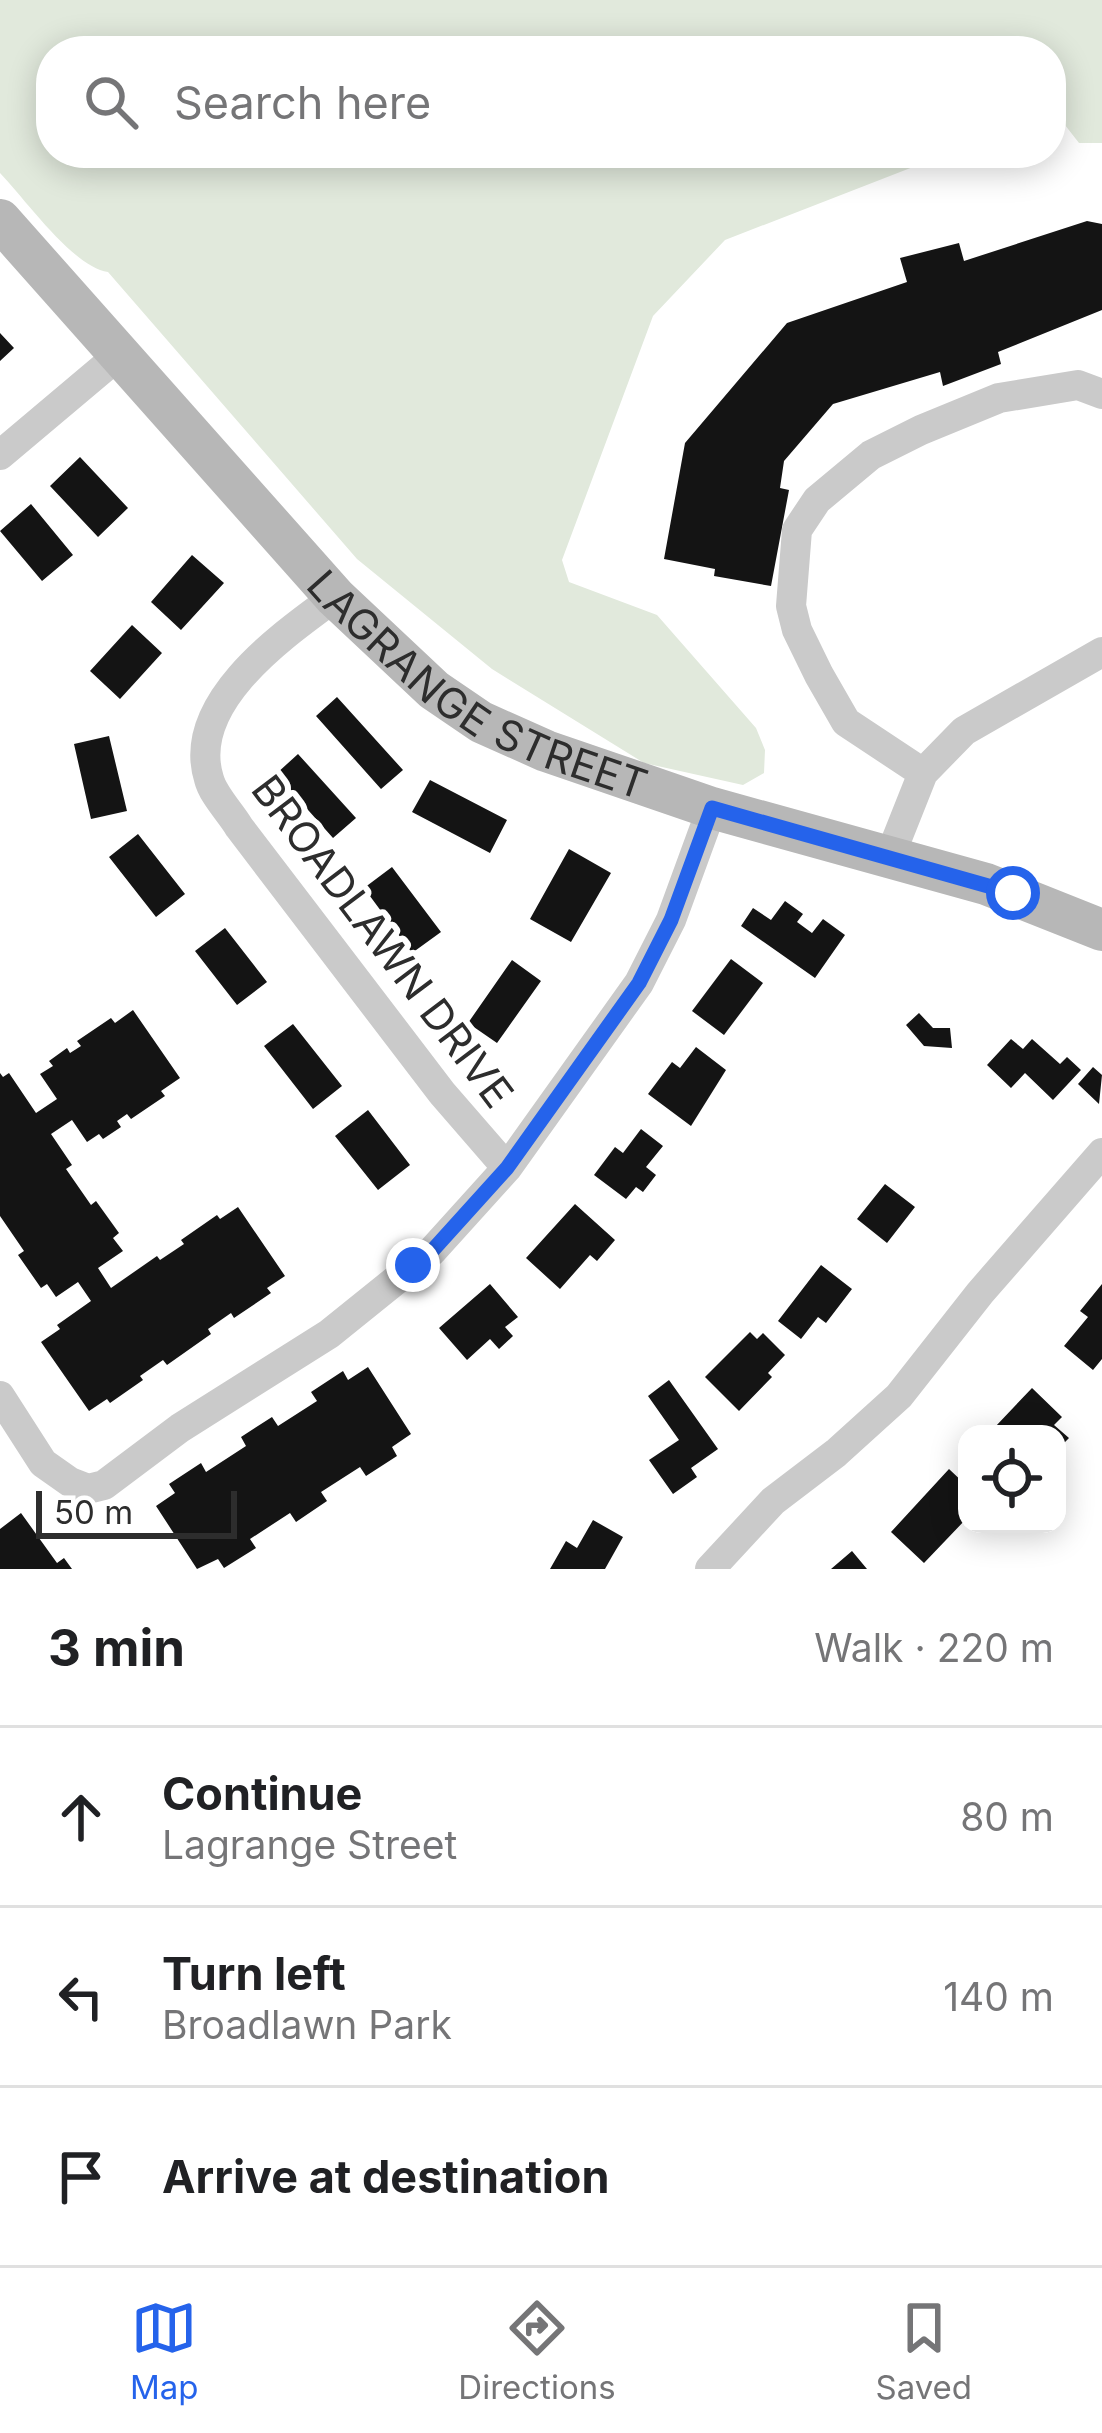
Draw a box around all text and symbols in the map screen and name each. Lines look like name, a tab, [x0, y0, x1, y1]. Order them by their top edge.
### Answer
search box	[36, 36, 1066, 168]
icon: search	[78, 69, 144, 135]
text: Search here	[174, 75, 431, 130]
street label: LAGRANGE STREET	[297, 559, 654, 809]
street label: BROADLAWN DRIVE	[242, 765, 524, 1117]
route start	[986, 866, 1040, 920]
route end	[386, 1238, 440, 1292]
map controls	[958, 1425, 1066, 1533]
button: locate	[958, 1425, 1066, 1533]
scale bar	[36, 1485, 237, 1538]
text: 50 m	[54, 1492, 133, 1532]
text: 3 min	[48, 1617, 185, 1678]
text: Walk · 220 m	[814, 1624, 1054, 1671]
text: Continue	[162, 1766, 362, 1821]
icon: ahead	[48, 1784, 114, 1850]
text: 80 m	[960, 1793, 1054, 1840]
text: Lagrange Street	[162, 1821, 457, 1868]
text: Turn left	[162, 1946, 346, 2001]
icon: left	[48, 1964, 114, 2030]
text: 140 m	[943, 1973, 1054, 2020]
text: Broadlawn Park	[162, 2001, 452, 2048]
icon: arrive	[48, 2144, 114, 2210]
text: Arrive at destination	[162, 2149, 609, 2204]
tab: Map	[130, 2295, 198, 2407]
tab: Directions	[458, 2295, 616, 2407]
tab: Saved	[875, 2295, 972, 2407]

